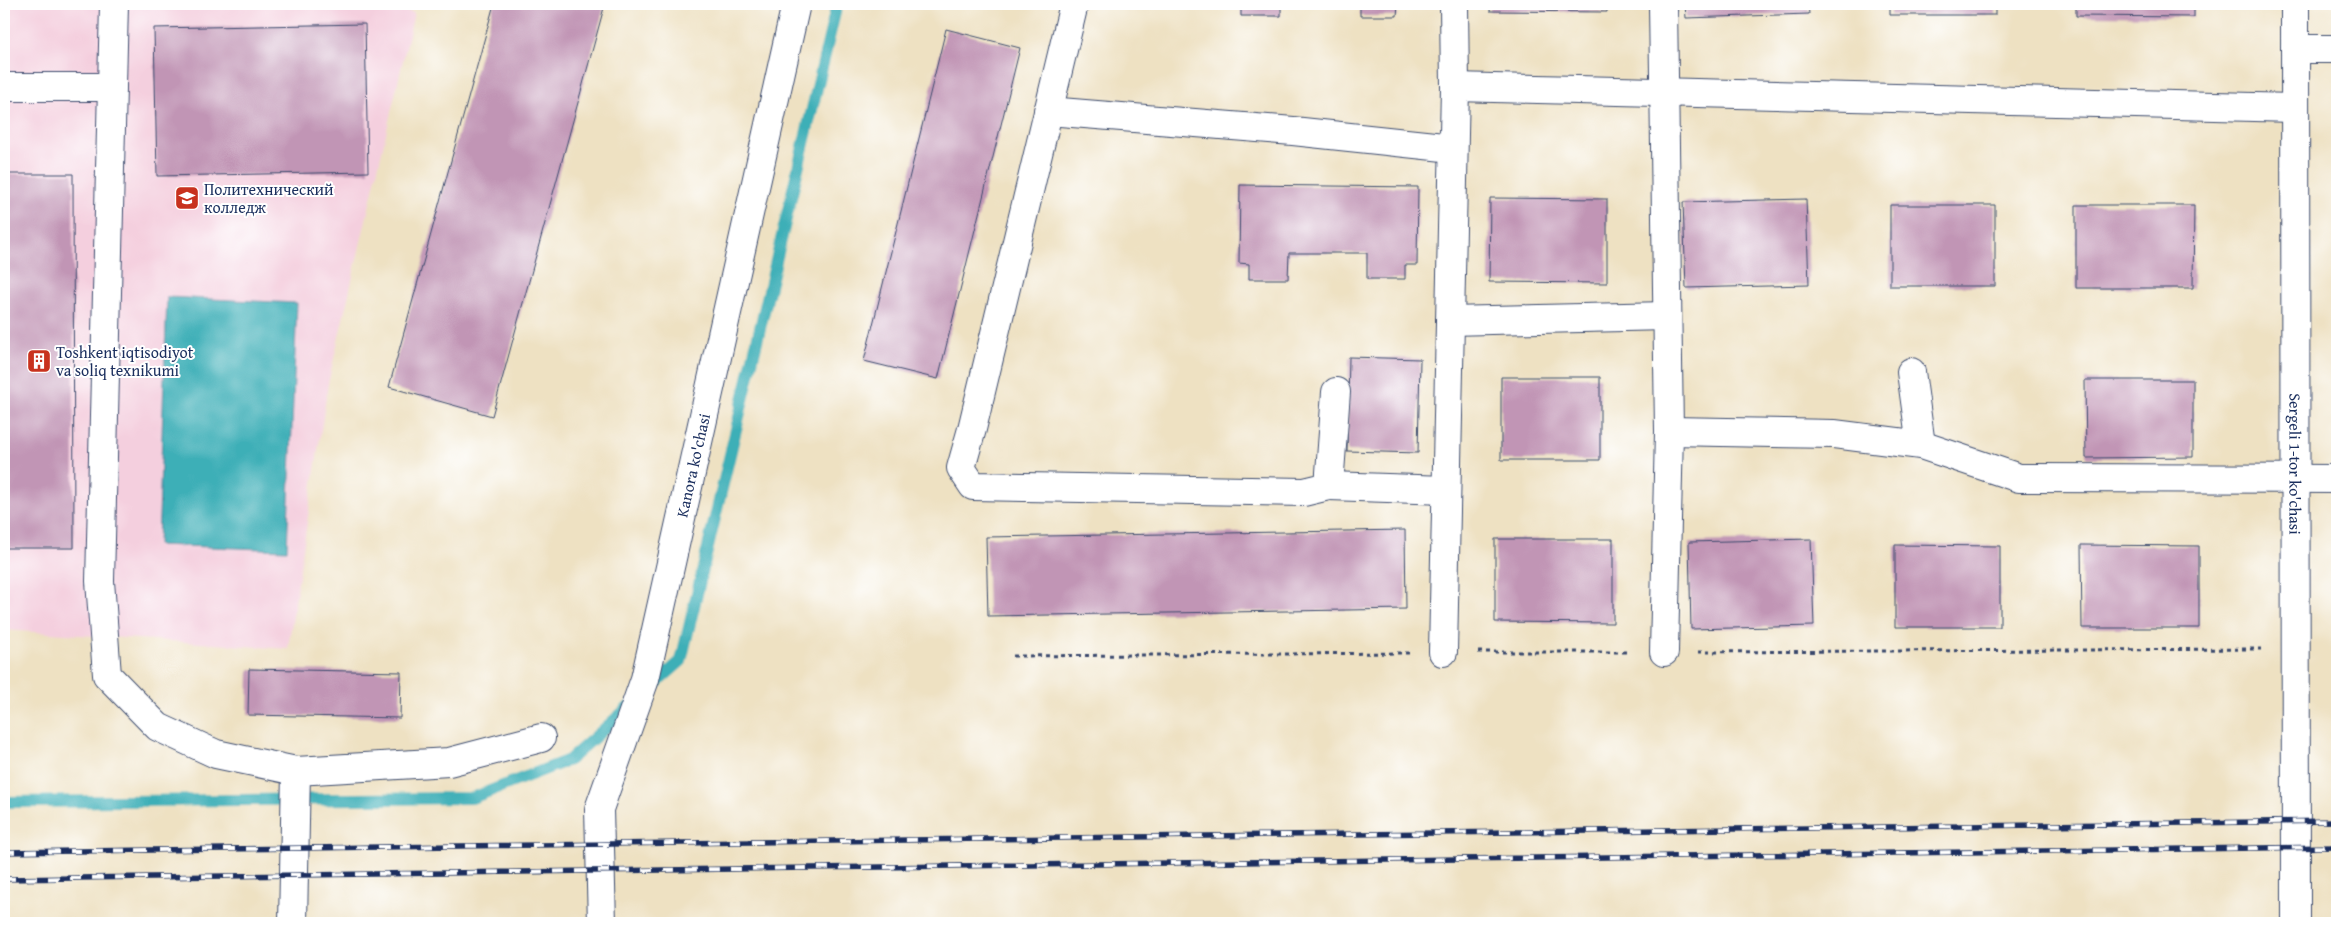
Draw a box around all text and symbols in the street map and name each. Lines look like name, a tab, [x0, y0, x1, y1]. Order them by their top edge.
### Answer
place label: Политехнический колледж	[204, 177, 334, 219]
school or university icon: Политехнический колледж	[174, 185, 200, 211]
place label: Toshkent iqtisodiyot va soliq texnikumi	[56, 340, 194, 382]
building icon: Toshkent iqtisodiyot va soliq texnikumi	[26, 348, 52, 374]
street label: Sergeli 1-tor ko'chasi	[2283, 393, 2308, 535]
street label: Kanora ko'chasi	[670, 410, 716, 520]

